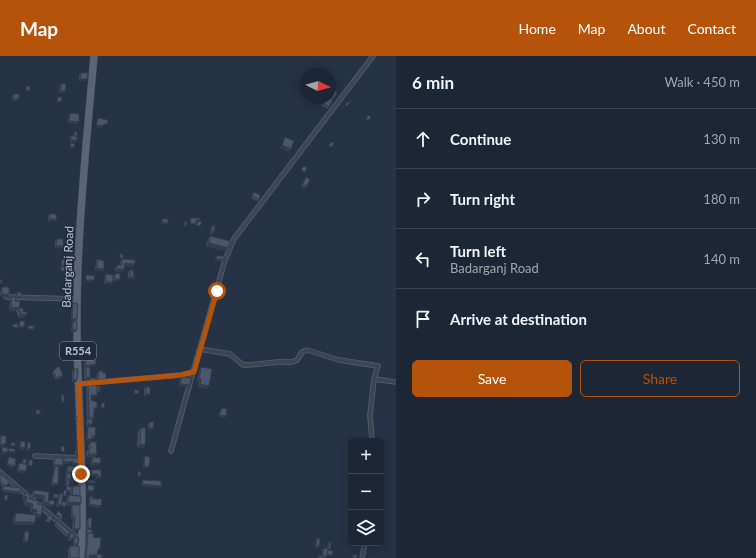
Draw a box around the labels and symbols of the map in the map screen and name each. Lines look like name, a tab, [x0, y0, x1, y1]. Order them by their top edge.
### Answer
north arrow	[300, 68, 336, 104]
street label: Badarganj Road	[59, 226, 76, 308]
route start	[208, 282, 226, 300]
road number: R554	[60, 342, 96, 360]
route end	[72, 465, 90, 483]

